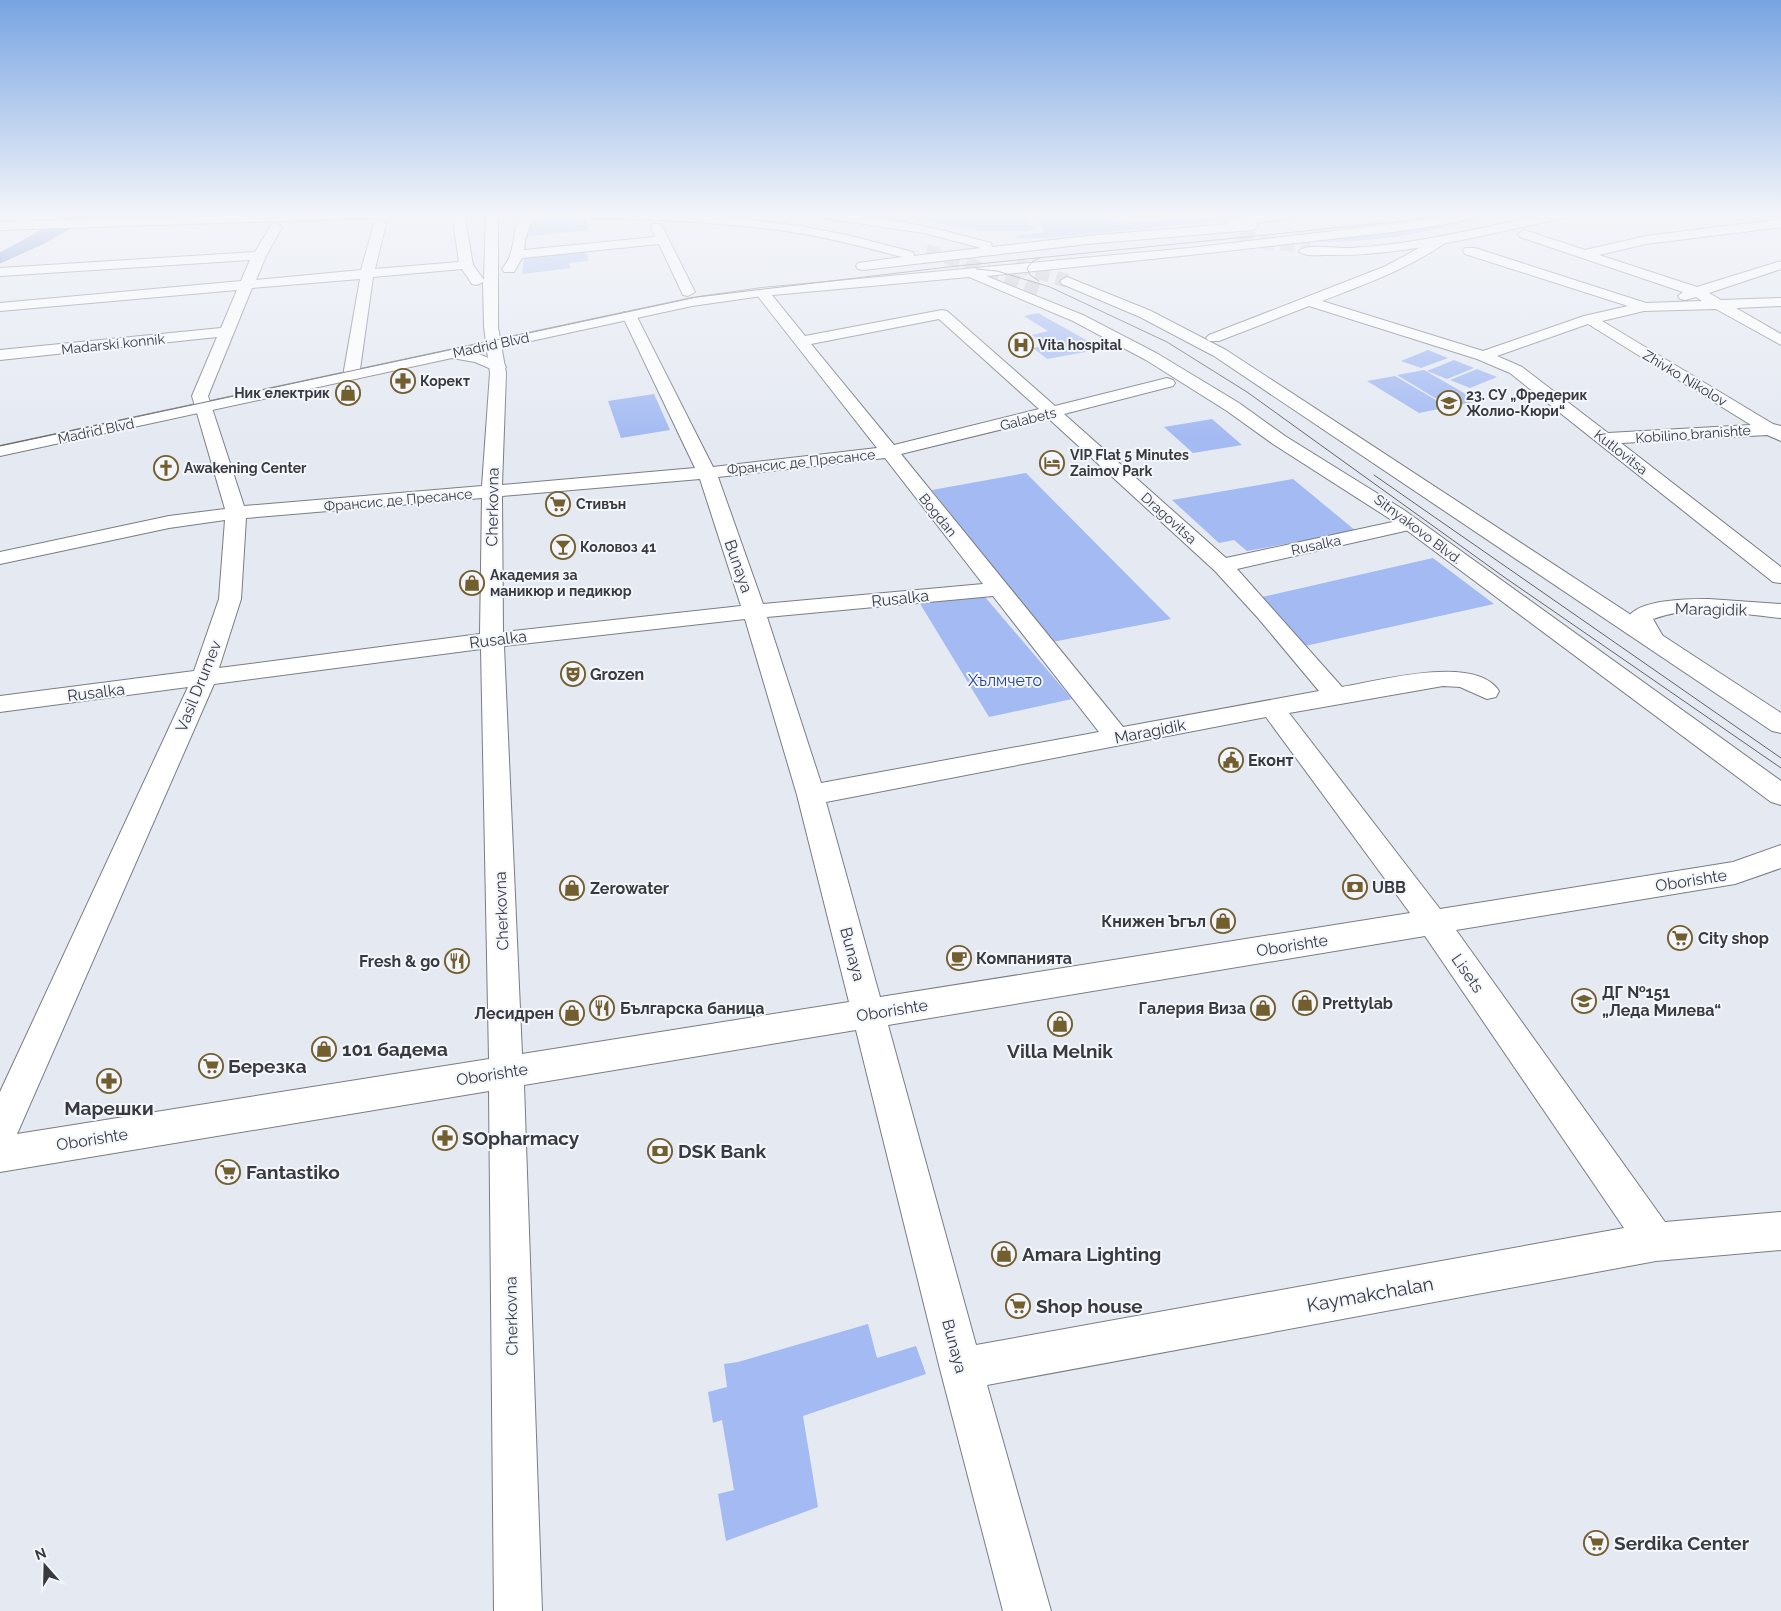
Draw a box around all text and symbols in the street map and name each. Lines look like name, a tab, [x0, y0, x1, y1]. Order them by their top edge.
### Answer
street label: Madrid Blvd	[451, 329, 531, 361]
street label: Madarski konnik	[60, 331, 166, 357]
hospital icon: Vita hospital	[1008, 332, 1034, 358]
place label: Vita hospital	[1038, 337, 1123, 353]
street label: Zhivko Nikolov	[1640, 347, 1730, 410]
pharmacy icon: Корект	[390, 368, 416, 394]
place label: Корект	[420, 373, 470, 389]
shop icon: Ник електрик	[335, 380, 361, 406]
place label: Ник електрик	[234, 385, 330, 401]
place label: 23. СУ „Фредерик Жолио-Кюри“	[1466, 387, 1587, 419]
school or university icon: 23. СУ „Фредерик Жолио-Кюри“	[1436, 390, 1462, 416]
street label: Galabets	[998, 404, 1058, 434]
street label: Madrid Blvd	[56, 415, 136, 447]
street label: Kobilino branishte	[1635, 422, 1751, 446]
street label: Kutlovitsa	[1591, 426, 1651, 478]
street label: Франсис де Пресансе	[726, 446, 876, 478]
place label: VIP Flat 5 Minutes Zaimov Park	[1070, 447, 1189, 479]
hotel icon: VIP Flat 5 Minutes Zaimov Park	[1039, 450, 1065, 476]
church icon: Awakening Center	[153, 455, 179, 481]
place label: Awakening Center	[184, 460, 307, 476]
street label: Cherkovna	[482, 467, 503, 547]
street label: Франсис де Пресансе	[323, 486, 473, 514]
street label: Dragovitsa	[1138, 489, 1200, 547]
street label: Bogdan	[916, 490, 960, 540]
supermarket icon: Стивън	[545, 491, 571, 517]
street label: Sitnyakovo Blvd.	[1371, 491, 1465, 567]
place label: Стивън	[576, 496, 626, 512]
street label: Rusalka	[1290, 532, 1342, 558]
bar icon: Коловоз 41	[550, 534, 576, 560]
street label: Bunaya	[721, 537, 756, 595]
place label: Коловоз 41	[580, 539, 656, 555]
place label: Академия за маникюр и педикюр	[490, 567, 632, 599]
shop icon: Академия за маникюр и педикюр	[459, 570, 485, 596]
street label: Rusalka	[870, 586, 930, 611]
street label: Maragidik	[1675, 599, 1748, 620]
street label: Rusalka	[468, 627, 528, 652]
street label: Vasil Drumev	[172, 637, 226, 735]
theatre icon: Grozen	[560, 661, 586, 687]
place label: Grozen	[590, 665, 644, 684]
park label: Хълмчето	[968, 671, 1042, 690]
street label: Rusalka	[66, 680, 126, 705]
street label: Maragidik	[1113, 715, 1188, 748]
public building icon: Еконт	[1218, 747, 1244, 773]
place label: Еконт	[1248, 751, 1294, 770]
street label: Oborishte	[1654, 865, 1728, 896]
street label: Cherkovna	[491, 871, 512, 951]
bank icon: UBB	[1342, 874, 1368, 900]
shop icon: Zerowater	[559, 875, 585, 901]
place label: UBB	[1372, 878, 1406, 897]
place label: Zerowater	[590, 879, 669, 898]
shop icon: Книжен Ъгъл	[1210, 908, 1236, 934]
place label: Книжен Ъгъл	[1101, 912, 1206, 931]
street label: Bunaya	[836, 925, 869, 983]
supermarket icon: City shop	[1667, 925, 1693, 951]
place label: City shop	[1698, 929, 1769, 948]
street label: Oborishte	[1255, 930, 1329, 961]
cafe icon: Компанията	[946, 945, 972, 971]
restaurant icon: Fresh & go	[444, 948, 470, 974]
place label: Компанията	[976, 949, 1072, 968]
street label: Lisets	[1447, 950, 1488, 997]
place label: Fresh & go	[359, 952, 440, 971]
place label: ДГ №151 „Леда Милева“	[1602, 983, 1721, 1020]
school or university icon: ДГ №151 „Леда Милева“	[1571, 988, 1597, 1014]
shop icon: Prettylab	[1292, 990, 1318, 1016]
place label: Prettylab	[1322, 994, 1393, 1013]
restaurant icon: Българска баница	[589, 995, 615, 1021]
street label: Oborishte	[855, 995, 929, 1026]
shop icon: Галерия Виза	[1250, 995, 1276, 1021]
place label: Българска баница	[620, 999, 765, 1018]
place label: Галерия Виза	[1139, 999, 1246, 1018]
shop icon: Лесидрен	[559, 1000, 585, 1026]
place label: Лесидрен	[474, 1004, 554, 1023]
shop icon: Villa Melnik	[1047, 1011, 1073, 1037]
shop icon: 101 бадема	[311, 1036, 337, 1062]
place label: 101 бадема	[342, 1038, 448, 1060]
place label: Villa Melnik	[1007, 1040, 1113, 1062]
supermarket icon: Березка	[198, 1053, 224, 1079]
place label: Березка	[228, 1055, 307, 1077]
street label: Oborishte	[455, 1059, 529, 1090]
pharmacy icon: Марешки	[96, 1068, 122, 1094]
place label: Марешки	[64, 1097, 154, 1119]
street label: Oborishte	[55, 1124, 129, 1155]
pharmacy icon: SOpharmacy	[432, 1125, 458, 1151]
place label: SOpharmacy	[462, 1127, 580, 1149]
bank icon: DSK Bank	[647, 1138, 673, 1164]
place label: DSK Bank	[678, 1140, 767, 1162]
supermarket icon: Fantastiko	[215, 1159, 241, 1185]
place label: Fantastiko	[246, 1161, 340, 1183]
shop icon: Amara Lighting	[991, 1241, 1017, 1267]
place label: Amara Lighting	[1022, 1243, 1161, 1265]
street label: Kaymakchalan	[1305, 1272, 1435, 1316]
street label: Cherkovna	[501, 1276, 522, 1356]
supermarket icon: Shop house	[1005, 1293, 1031, 1319]
place label: Shop house	[1036, 1295, 1143, 1317]
street label: Bunaya	[938, 1317, 971, 1375]
supermarket icon: Serdika Center	[1583, 1530, 1609, 1556]
place label: Serdika Center	[1614, 1532, 1750, 1554]
north arrow	[20, 1541, 70, 1591]
text: N	[33, 1544, 48, 1563]

